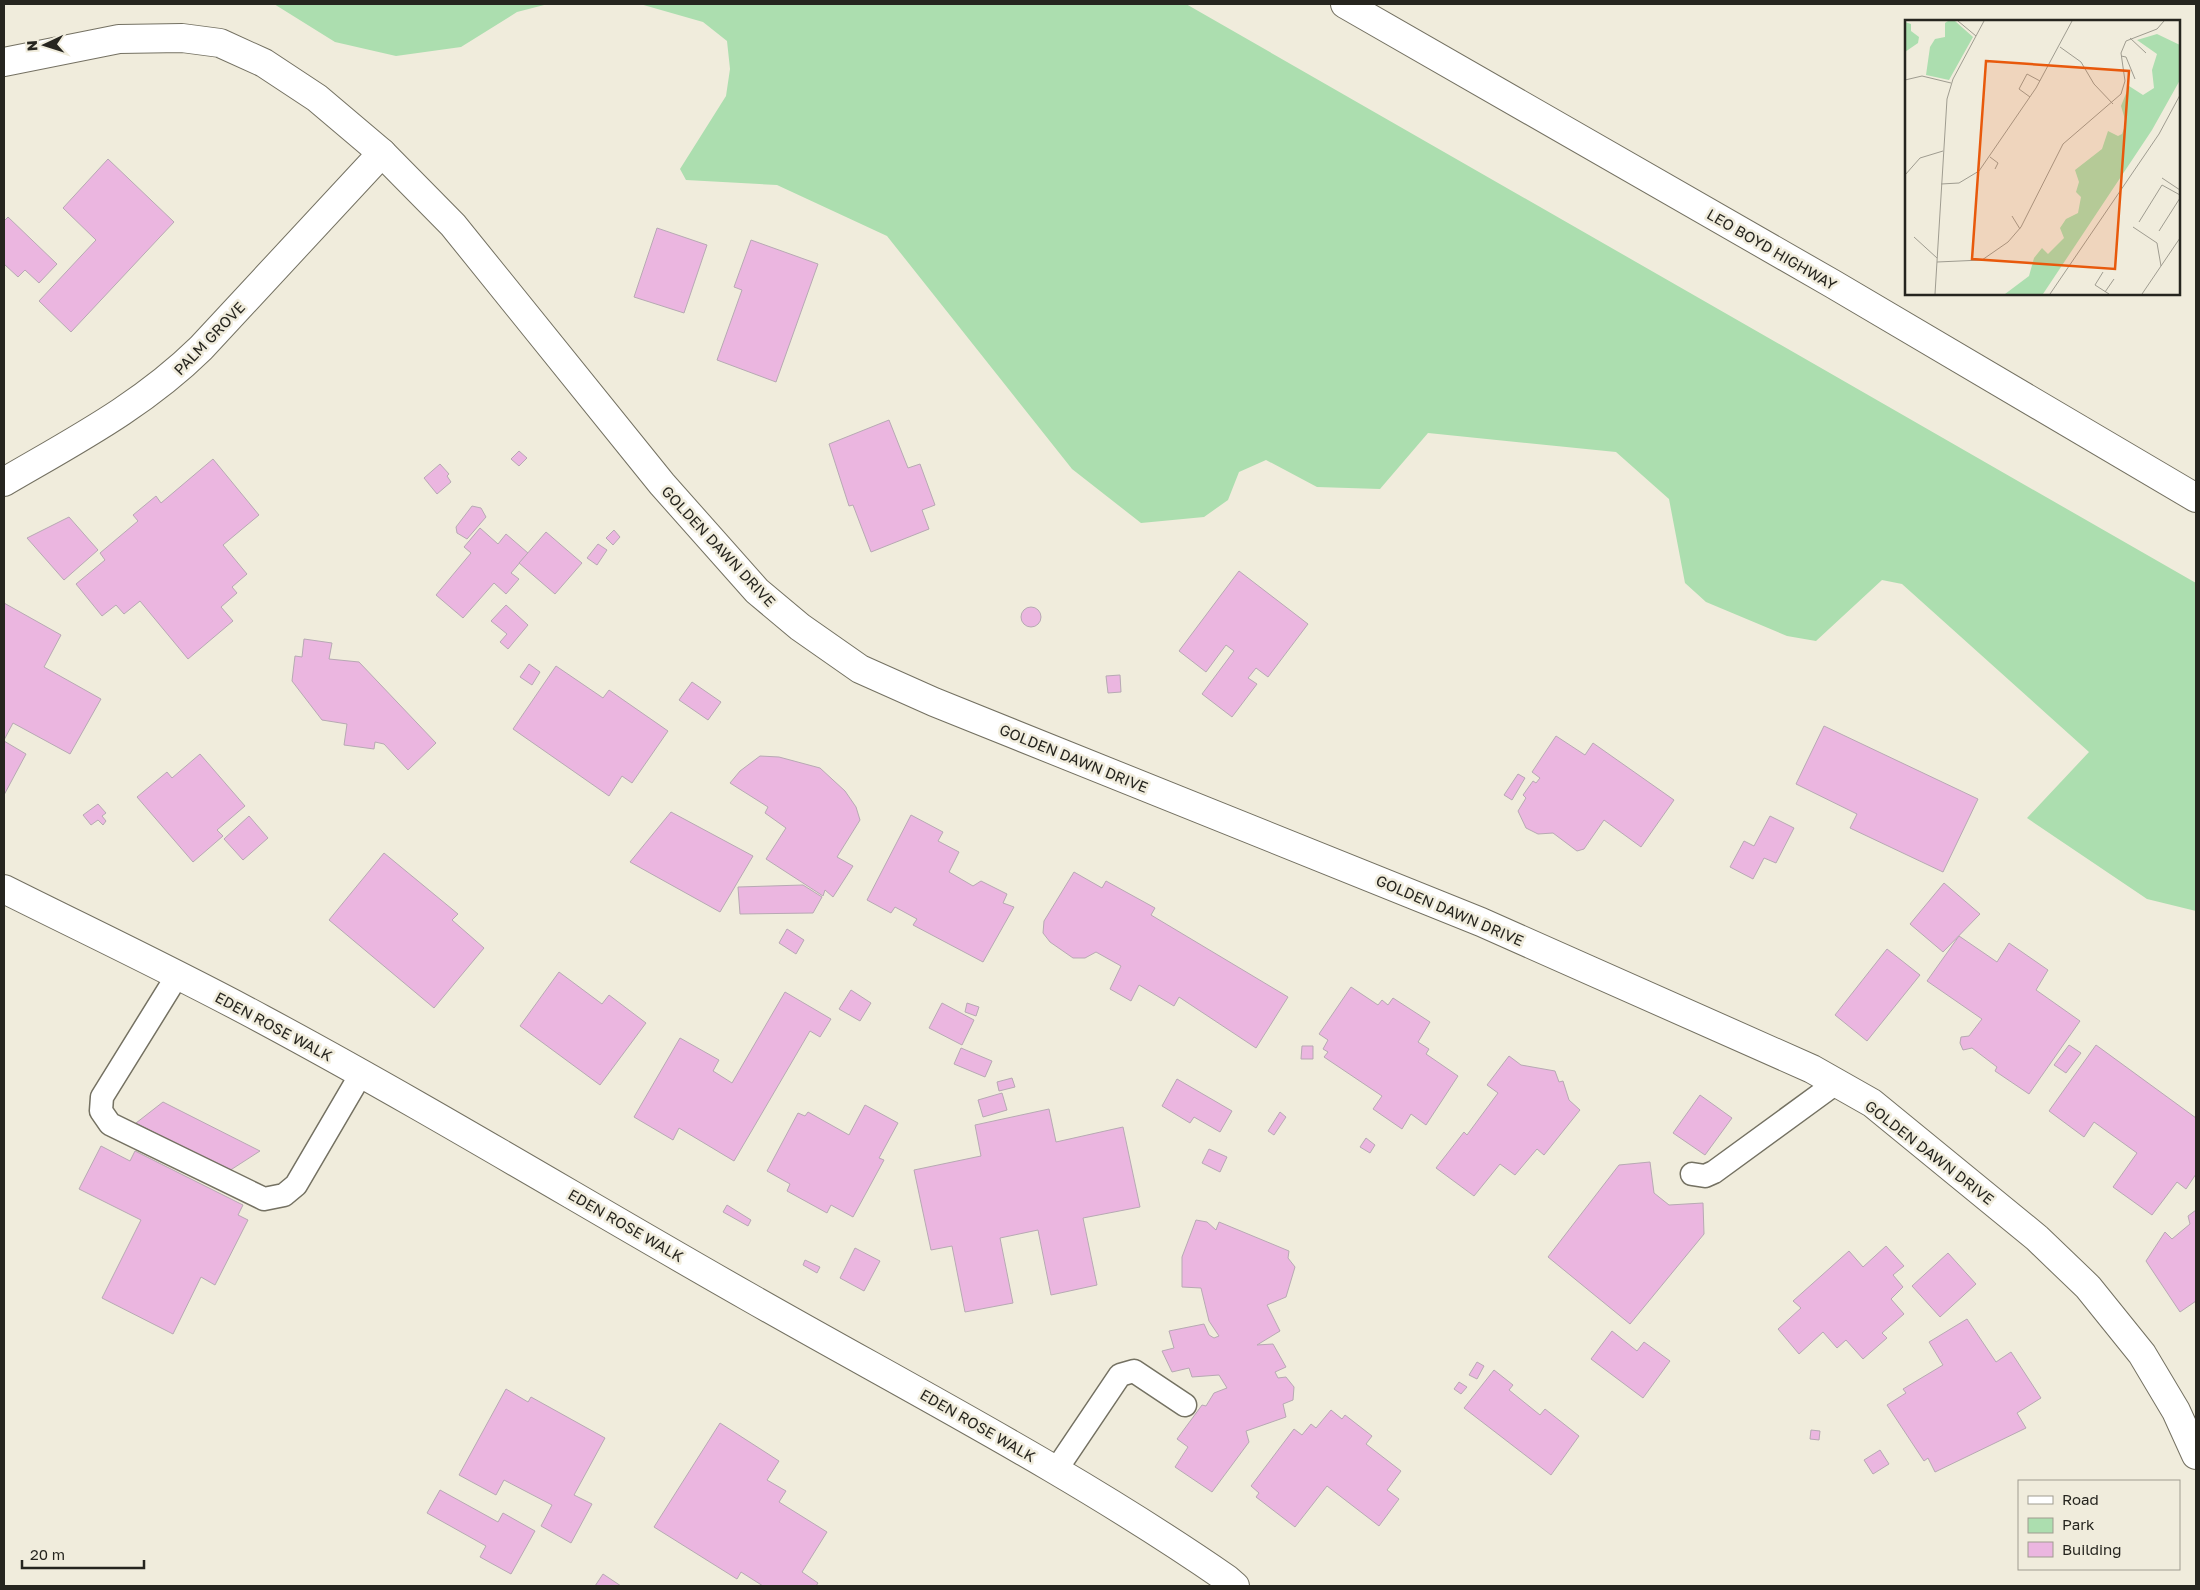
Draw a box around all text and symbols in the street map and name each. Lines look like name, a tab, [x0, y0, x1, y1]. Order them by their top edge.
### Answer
north arrow	[20, 20, 70, 70]
inset map	[1905, 20, 2180, 295]
text: N	[23, 40, 40, 52]
street label: LEO BOYD HIGHWAY	[1704, 205, 1840, 294]
street label: PALM GROVE	[170, 298, 248, 378]
street label: GOLDEN DAWN DRIVE	[658, 482, 780, 610]
street label: GOLDEN DAWN DRIVE	[997, 720, 1151, 796]
street label: GOLDEN DAWN DRIVE	[1374, 871, 1526, 949]
street label: EDEN ROSE WALK	[212, 987, 336, 1065]
street label: GOLDEN DAWN DRIVE	[1862, 1096, 1998, 1208]
street label: EDEN ROSE WALK	[565, 1185, 687, 1265]
street label: EDEN ROSE WALK	[917, 1385, 1039, 1465]
legend	[2018, 1480, 2180, 1570]
text: Road	[2062, 1490, 2099, 1508]
text: Park	[2062, 1515, 2095, 1533]
scale bar	[22, 1538, 145, 1570]
text: Building	[2062, 1540, 2122, 1558]
text: 20 m	[30, 1545, 65, 1563]

